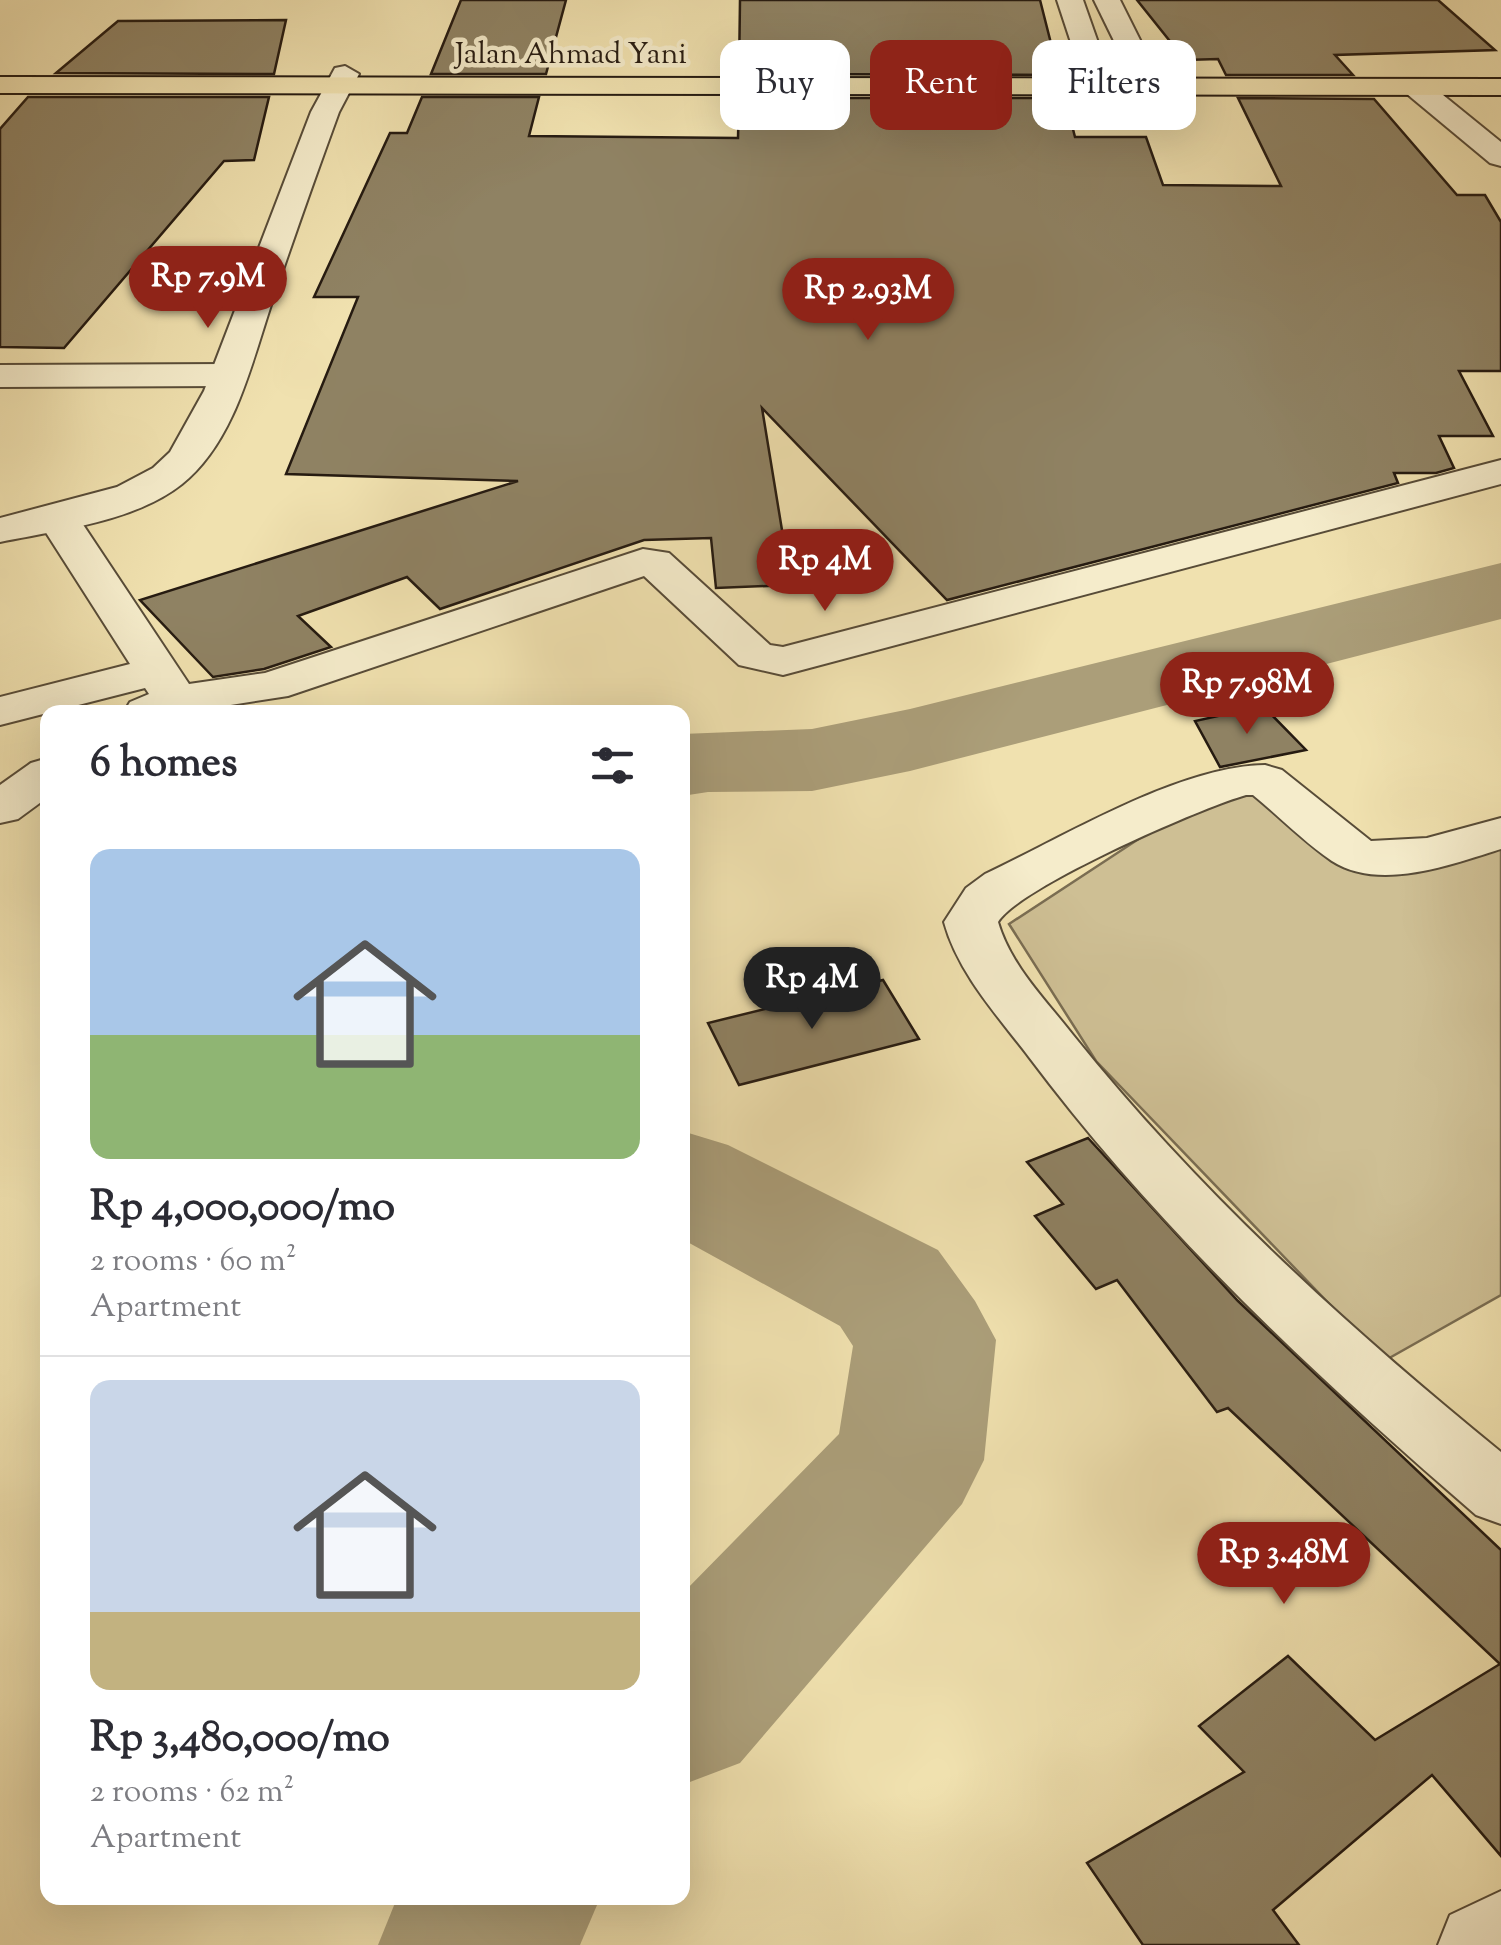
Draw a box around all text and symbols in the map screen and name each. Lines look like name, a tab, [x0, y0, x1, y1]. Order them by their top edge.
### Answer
street label: Jalan Ahmad Yani	[453, 34, 687, 77]
chip: Buy	[720, 40, 850, 130]
chip: Rent	[870, 40, 1012, 130]
chip: Filters	[1032, 40, 1196, 130]
pin: Rp 7.9M	[116, 246, 300, 331]
text: Rp 7.9M	[151, 255, 265, 301]
pin: Rp 2.93M	[765, 258, 971, 343]
text: Rp 2.93M	[804, 267, 932, 313]
pin: Rp 4M	[755, 529, 895, 614]
text: Rp 4M	[779, 538, 871, 584]
pin: Rp 7.98M	[1144, 652, 1350, 737]
text: Rp 7.98M	[1182, 661, 1312, 707]
text: 6 homes	[90, 735, 237, 795]
icon: filters	[585, 738, 640, 793]
icon: home	[275, 914, 455, 1094]
pin: Rp 4M	[742, 947, 882, 1032]
text: Rp 4M	[766, 956, 858, 1002]
text: Rp 4,000,000/mo	[90, 1179, 395, 1239]
text: 2 rooms · 60 m²	[90, 1239, 296, 1285]
text: Apartment	[90, 1285, 241, 1331]
icon: home	[275, 1445, 455, 1625]
pin: Rp 3.48M	[1181, 1522, 1387, 1607]
text: Rp 3.48M	[1219, 1531, 1349, 1577]
text: Rp 3,480,000/mo	[90, 1710, 390, 1770]
text: 2 rooms · 62 m²	[90, 1770, 294, 1816]
text: Apartment	[90, 1816, 241, 1862]

